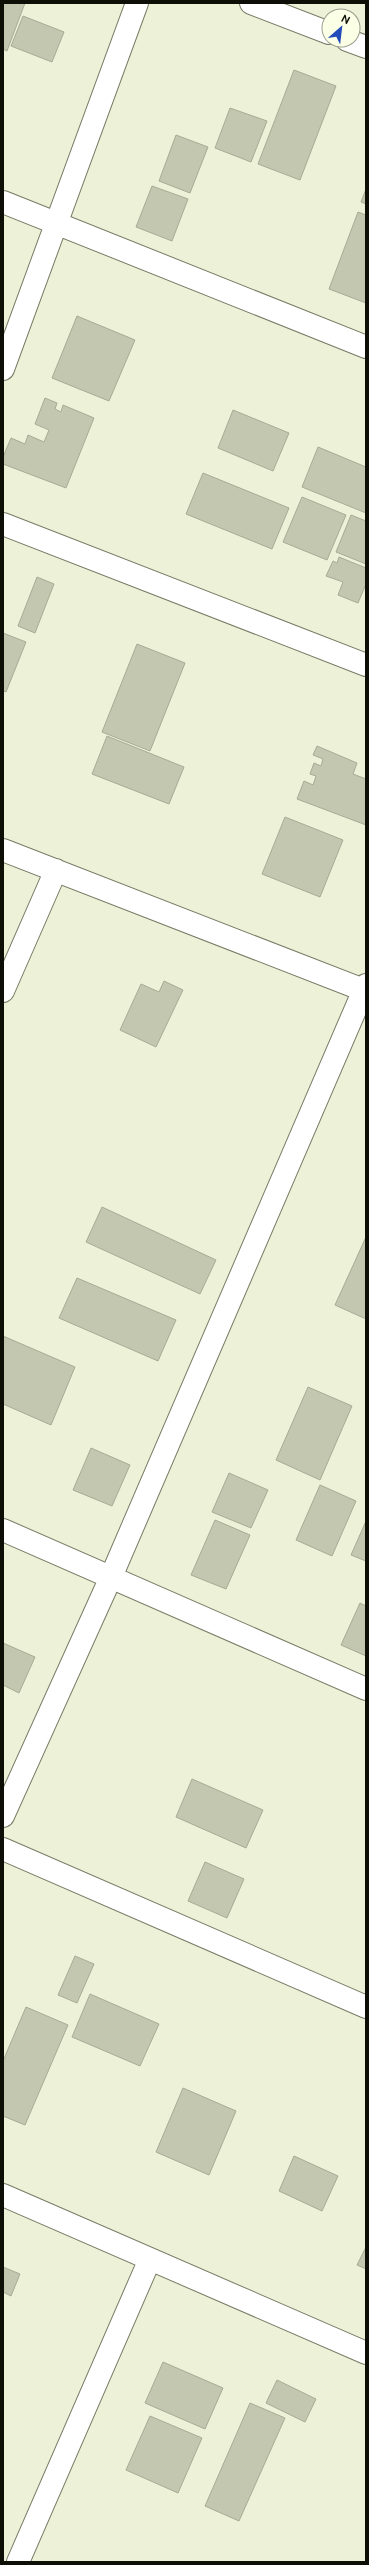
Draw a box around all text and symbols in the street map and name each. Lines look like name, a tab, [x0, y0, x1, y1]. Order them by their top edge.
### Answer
north arrow	[321, 8, 361, 48]
text: N	[339, 12, 352, 26]

